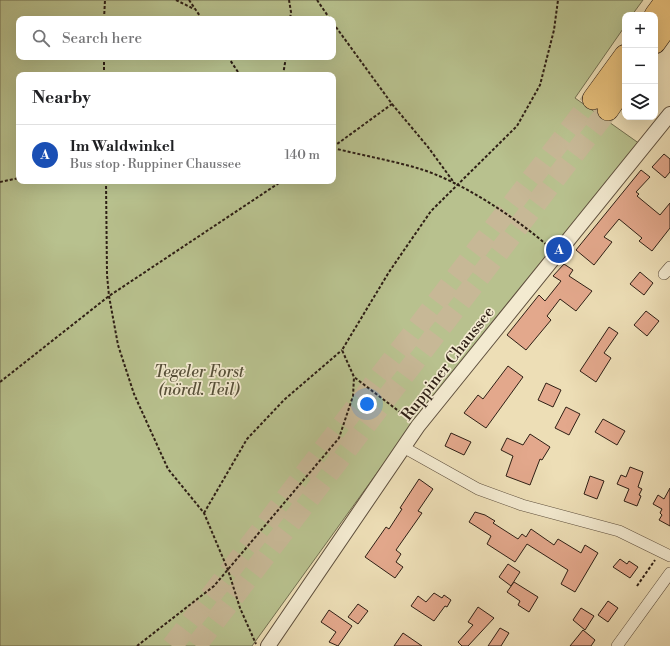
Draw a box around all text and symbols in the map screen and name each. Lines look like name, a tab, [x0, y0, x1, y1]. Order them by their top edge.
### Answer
map controls	[622, 12, 658, 120]
button: +	[622, 12, 658, 48]
search box	[16, 16, 336, 60]
icon: search	[30, 27, 52, 49]
text: Search here	[62, 29, 142, 48]
button: −	[622, 48, 658, 84]
button: layers	[622, 84, 658, 120]
text: Nearby	[32, 87, 91, 109]
text: Im Waldwinkel	[70, 137, 175, 156]
text: A	[40, 147, 50, 163]
text: 140 m	[284, 147, 320, 163]
text: Bus stop · Ruppiner Chaussee	[70, 156, 241, 172]
pin: A	[546, 235, 572, 265]
street label: Ruppiner Chaussee	[397, 302, 499, 425]
park label: Tegeler Forst (nördl. Teil)	[154, 362, 245, 400]
your location	[357, 394, 377, 414]

